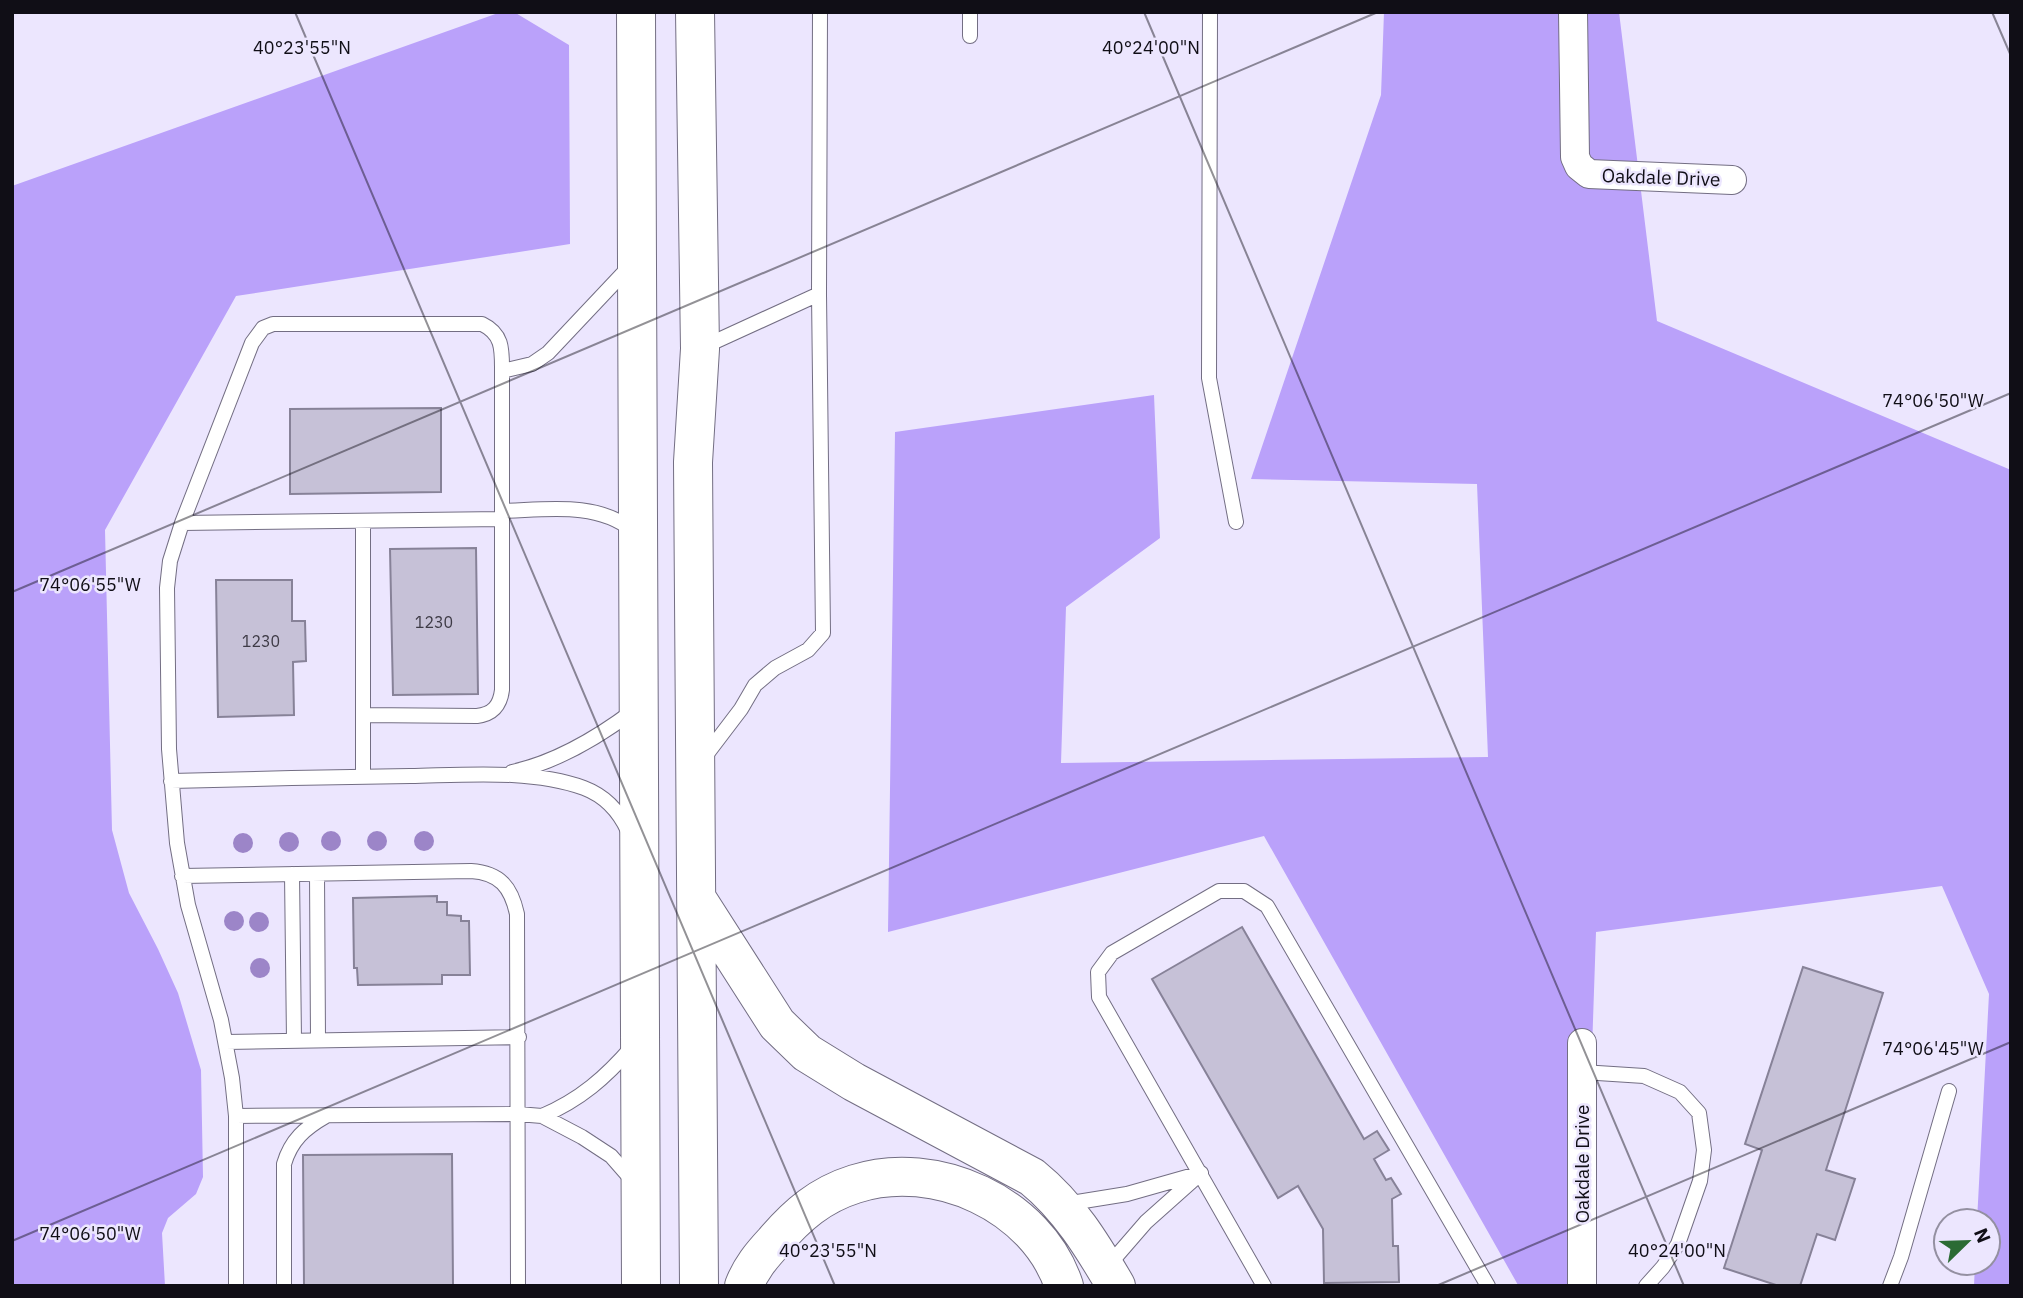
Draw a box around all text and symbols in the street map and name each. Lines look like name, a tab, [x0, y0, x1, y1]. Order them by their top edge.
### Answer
text: 40°23'55"N	[253, 36, 351, 59]
text: 40°24'00"N	[1102, 36, 1200, 59]
street label: Oakdale Drive	[1601, 163, 1721, 191]
text: 74°06'50"W	[1882, 389, 1984, 412]
text: 74°06'55"W	[39, 573, 141, 596]
house number: 1230	[415, 612, 453, 632]
house number: 1230	[242, 631, 280, 651]
text: 74°06'45"W	[1882, 1037, 1984, 1060]
street label: Oakdale Drive	[1570, 1105, 1594, 1223]
north arrow	[1932, 1207, 2002, 1277]
text: 74°06'50"W	[39, 1222, 141, 1245]
text: N	[1969, 1224, 1996, 1246]
text: 40°23'55"N	[779, 1239, 877, 1262]
text: 40°24'00"N	[1628, 1239, 1726, 1262]

